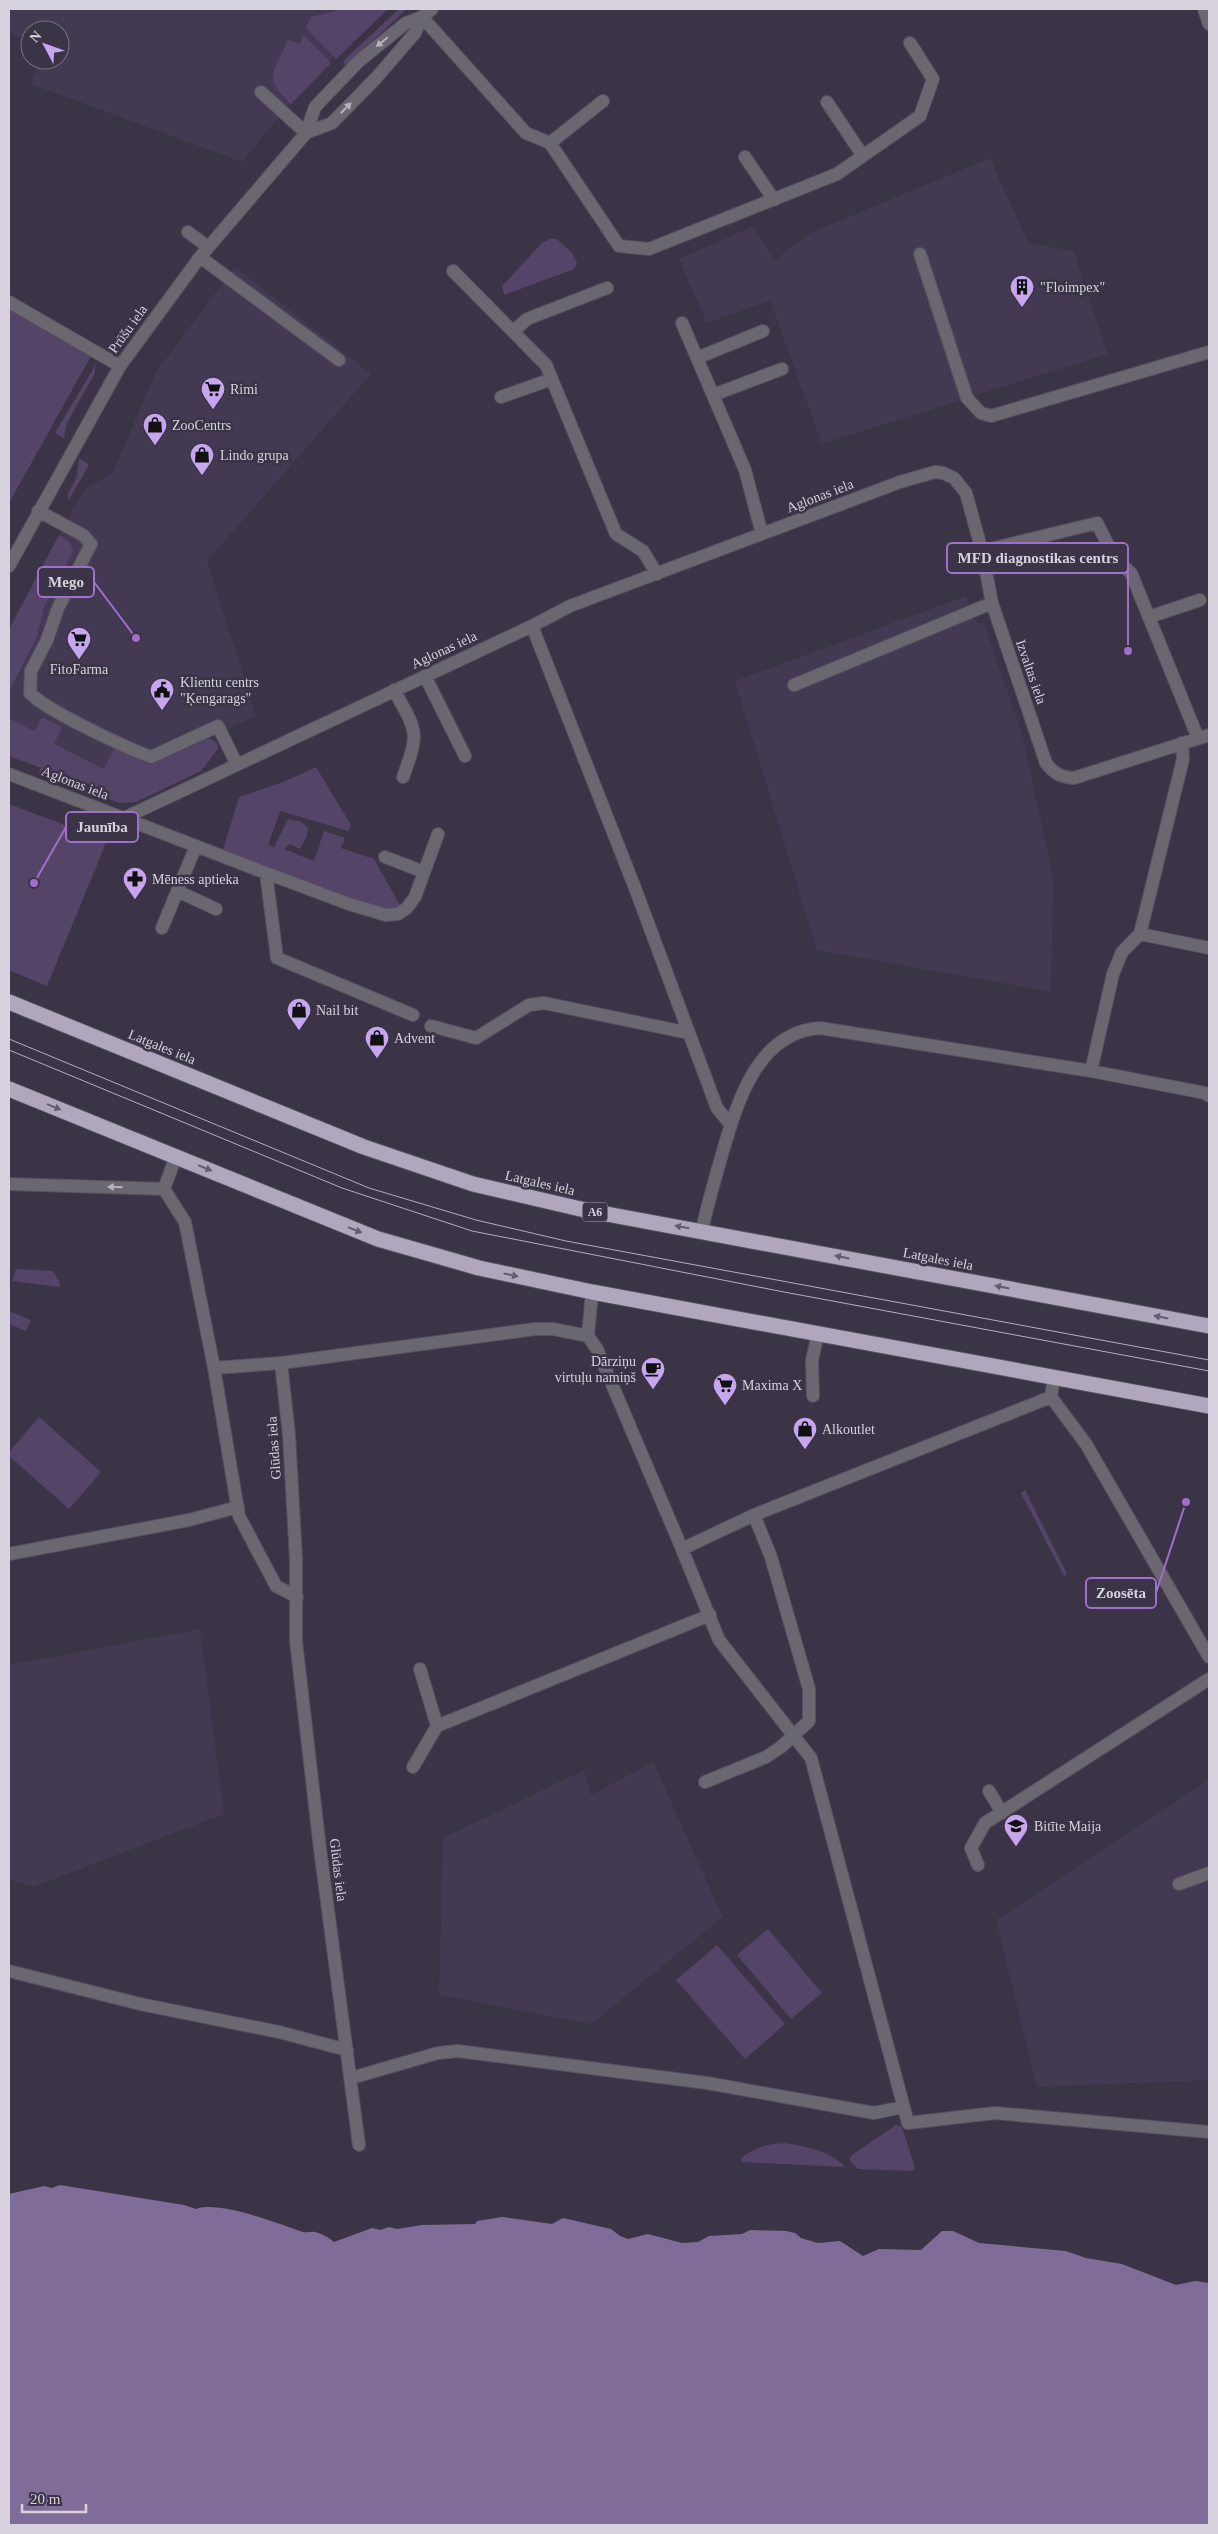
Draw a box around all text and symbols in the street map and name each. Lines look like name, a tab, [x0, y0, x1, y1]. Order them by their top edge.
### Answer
north arrow	[20, 20, 70, 70]
text: N	[27, 28, 45, 46]
one-way arrow	[375, 37, 388, 48]
one-way arrow	[340, 102, 352, 114]
building icon: "Floimpex"	[1009, 274, 1035, 308]
place label: "Floimpex"	[1040, 280, 1105, 295]
street label: Prūšu iela	[106, 301, 151, 356]
supermarket icon: Rimi	[200, 376, 226, 410]
place label: Rimi	[230, 382, 258, 397]
shop icon: ZooCentrs	[142, 412, 168, 446]
place label: ZooCentrs	[172, 418, 231, 433]
shop icon: Lindo grupa	[189, 442, 215, 476]
place label: Lindo grupa	[220, 448, 290, 463]
street label: Aglonas iela	[784, 476, 856, 516]
callout: MFD diagnostikas centrs	[947, 543, 1128, 573]
text: MFD diagnostikas centrs	[958, 550, 1119, 566]
callout: Mego	[38, 567, 94, 597]
text: Mego	[48, 574, 84, 590]
supermarket icon: FitoFarma	[66, 626, 92, 660]
street label: Aglonas iela	[409, 628, 480, 672]
street label: Izvaltas iela	[1013, 638, 1049, 707]
place label: FitoFarma	[50, 662, 109, 677]
place label: Klientu centrs "Ķengarags"	[180, 675, 259, 707]
public building icon: Klientu centrs "Ķengarags"	[149, 677, 175, 711]
street label: Aglonas iela	[39, 763, 111, 803]
callout: Jaunība	[66, 812, 138, 842]
text: Jaunība	[76, 819, 128, 835]
pharmacy icon: Mēness aptieka	[122, 866, 148, 900]
place label: Mēness aptieka	[152, 872, 239, 887]
shop icon: Nail bit	[286, 997, 312, 1031]
place label: Nail bit	[316, 1003, 358, 1018]
shop icon: Advent	[364, 1025, 390, 1059]
street label: Latgales iela	[126, 1027, 199, 1068]
place label: Advent	[394, 1031, 435, 1046]
one-way arrow	[47, 1103, 62, 1111]
one-way arrow	[198, 1164, 213, 1172]
street label: Latgales iela	[504, 1168, 577, 1198]
one-way arrow	[107, 1183, 123, 1191]
road number: A6	[582, 1202, 608, 1222]
one-way arrow	[674, 1223, 690, 1231]
one-way arrow	[348, 1226, 362, 1234]
street label: Latgales iela	[902, 1245, 975, 1273]
one-way arrow	[834, 1253, 850, 1261]
one-way arrow	[503, 1271, 519, 1279]
one-way arrow	[993, 1283, 1009, 1291]
one-way arrow	[1153, 1313, 1169, 1321]
place label: Dārziņu virtuļu namiņš	[555, 1354, 637, 1386]
cafe icon: Dārziņu virtuļu namiņš	[640, 1356, 666, 1390]
supermarket icon: Maxima X	[712, 1372, 738, 1406]
place label: Maxima X	[742, 1378, 802, 1393]
street label: Glūdas iela	[264, 1415, 284, 1480]
shop icon: Alkoutlet	[792, 1416, 818, 1450]
place label: Alkoutlet	[822, 1422, 875, 1437]
callout: Zoosēta	[1086, 1578, 1156, 1608]
text: Zoosēta	[1096, 1585, 1146, 1601]
school or university icon: Bitīte Maija	[1003, 1813, 1029, 1847]
place label: Bitīte Maija	[1034, 1819, 1102, 1834]
street label: Glūdas iela	[327, 1838, 349, 1903]
scale bar	[22, 2482, 86, 2514]
text: 20 m	[30, 2491, 61, 2507]

